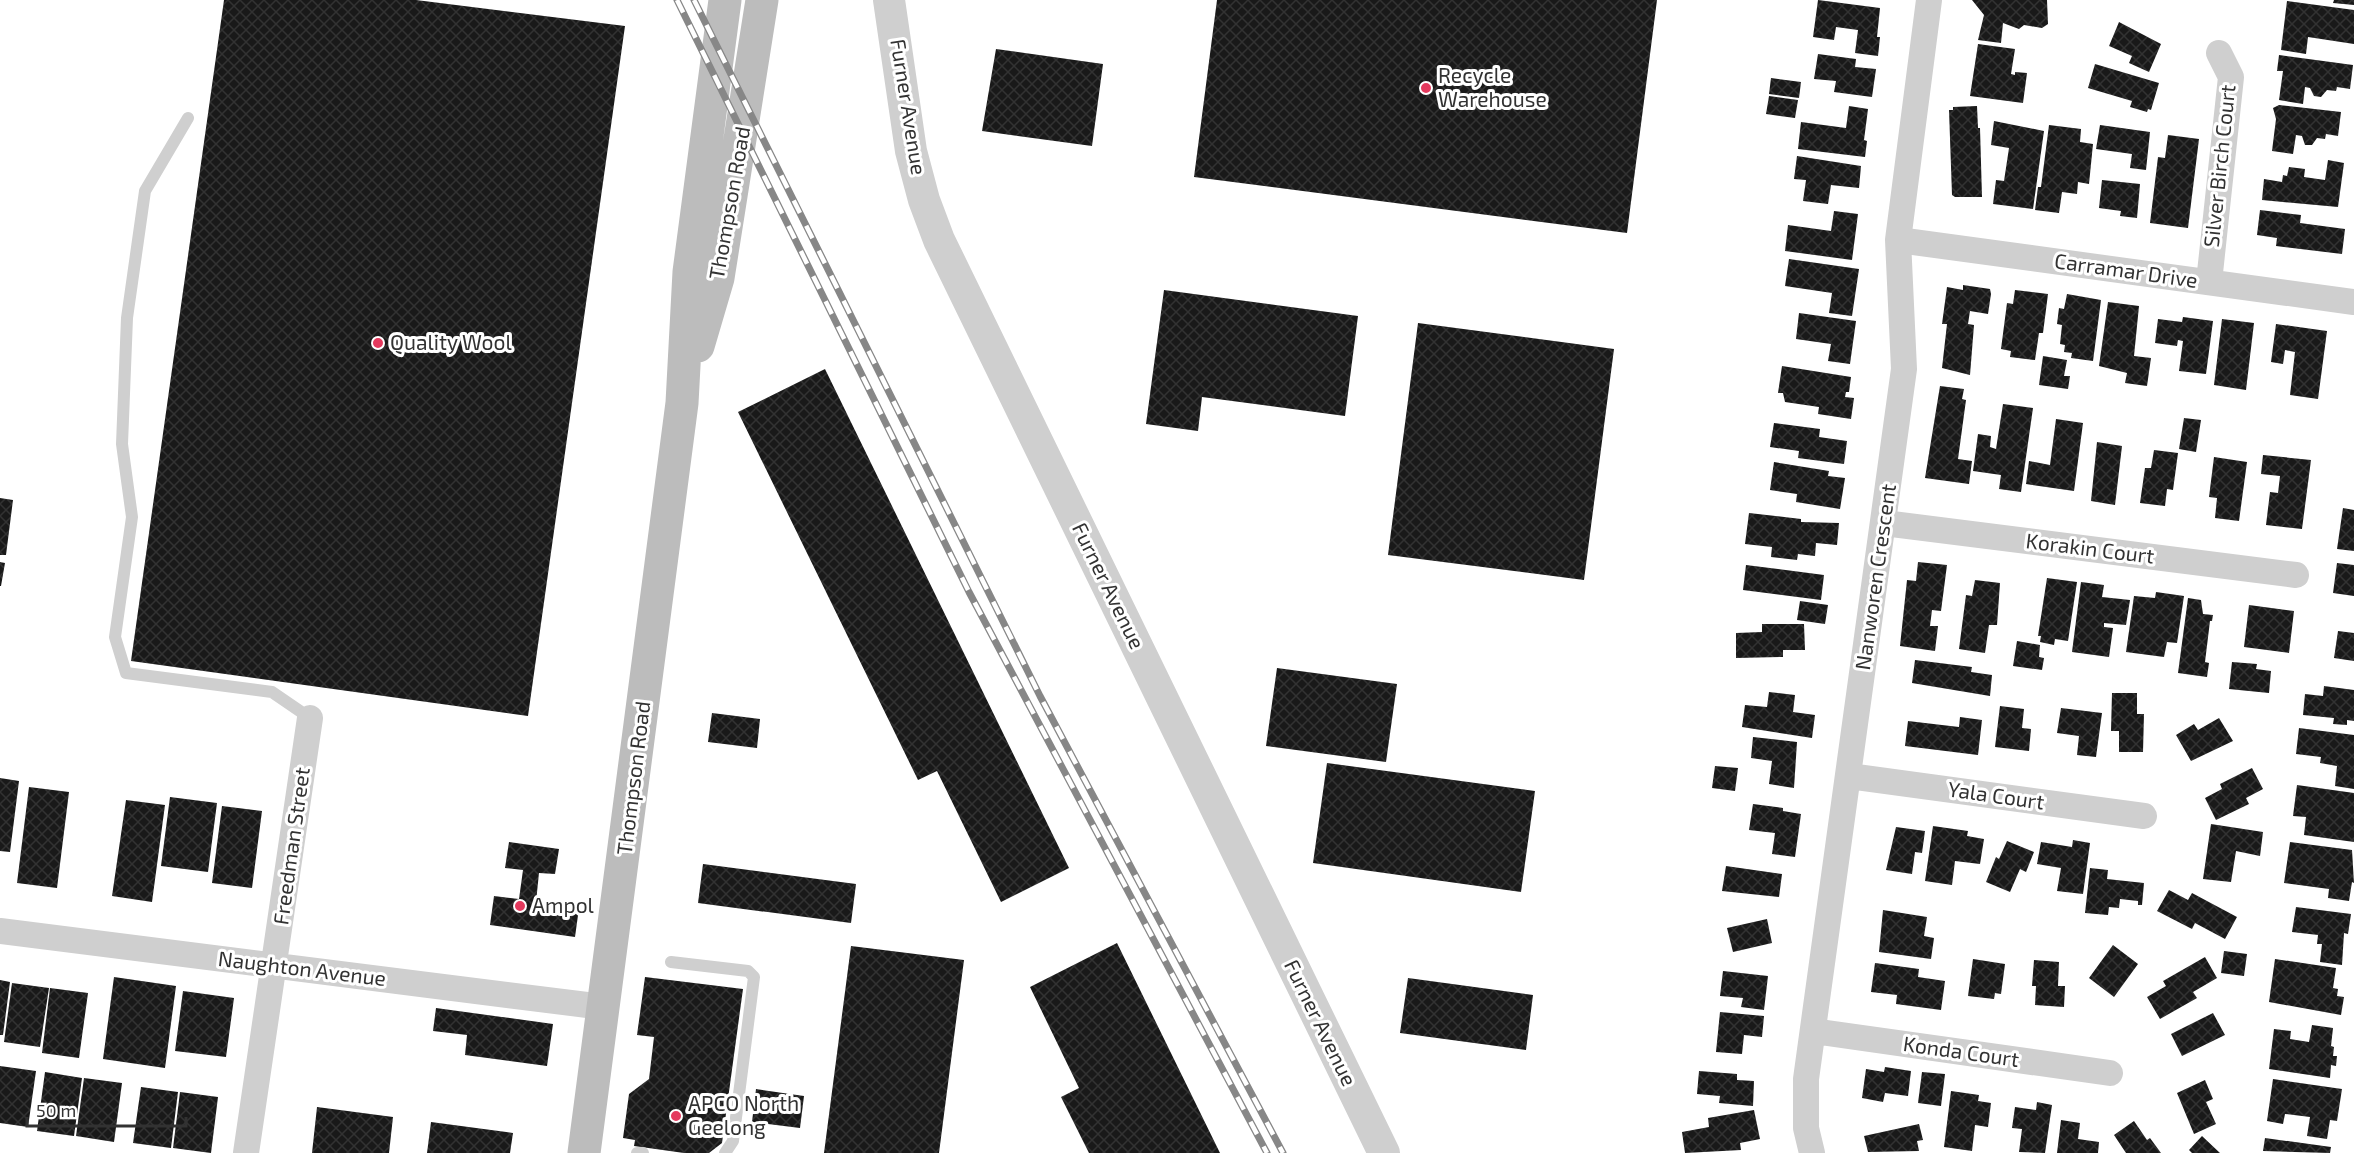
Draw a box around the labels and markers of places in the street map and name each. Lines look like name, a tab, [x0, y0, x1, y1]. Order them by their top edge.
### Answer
place label: Recycle Warehouse	[1438, 62, 1547, 111]
marker: Recycle Warehouse	[1419, 81, 1433, 95]
place label: Quality Wool	[390, 329, 512, 355]
marker: Quality Wool	[371, 336, 385, 350]
place label: Ampol	[532, 892, 595, 917]
marker: Ampol	[513, 899, 527, 913]
place label: APCO North Geelong	[688, 1090, 799, 1139]
marker: APCO North Geelong	[669, 1109, 683, 1123]

